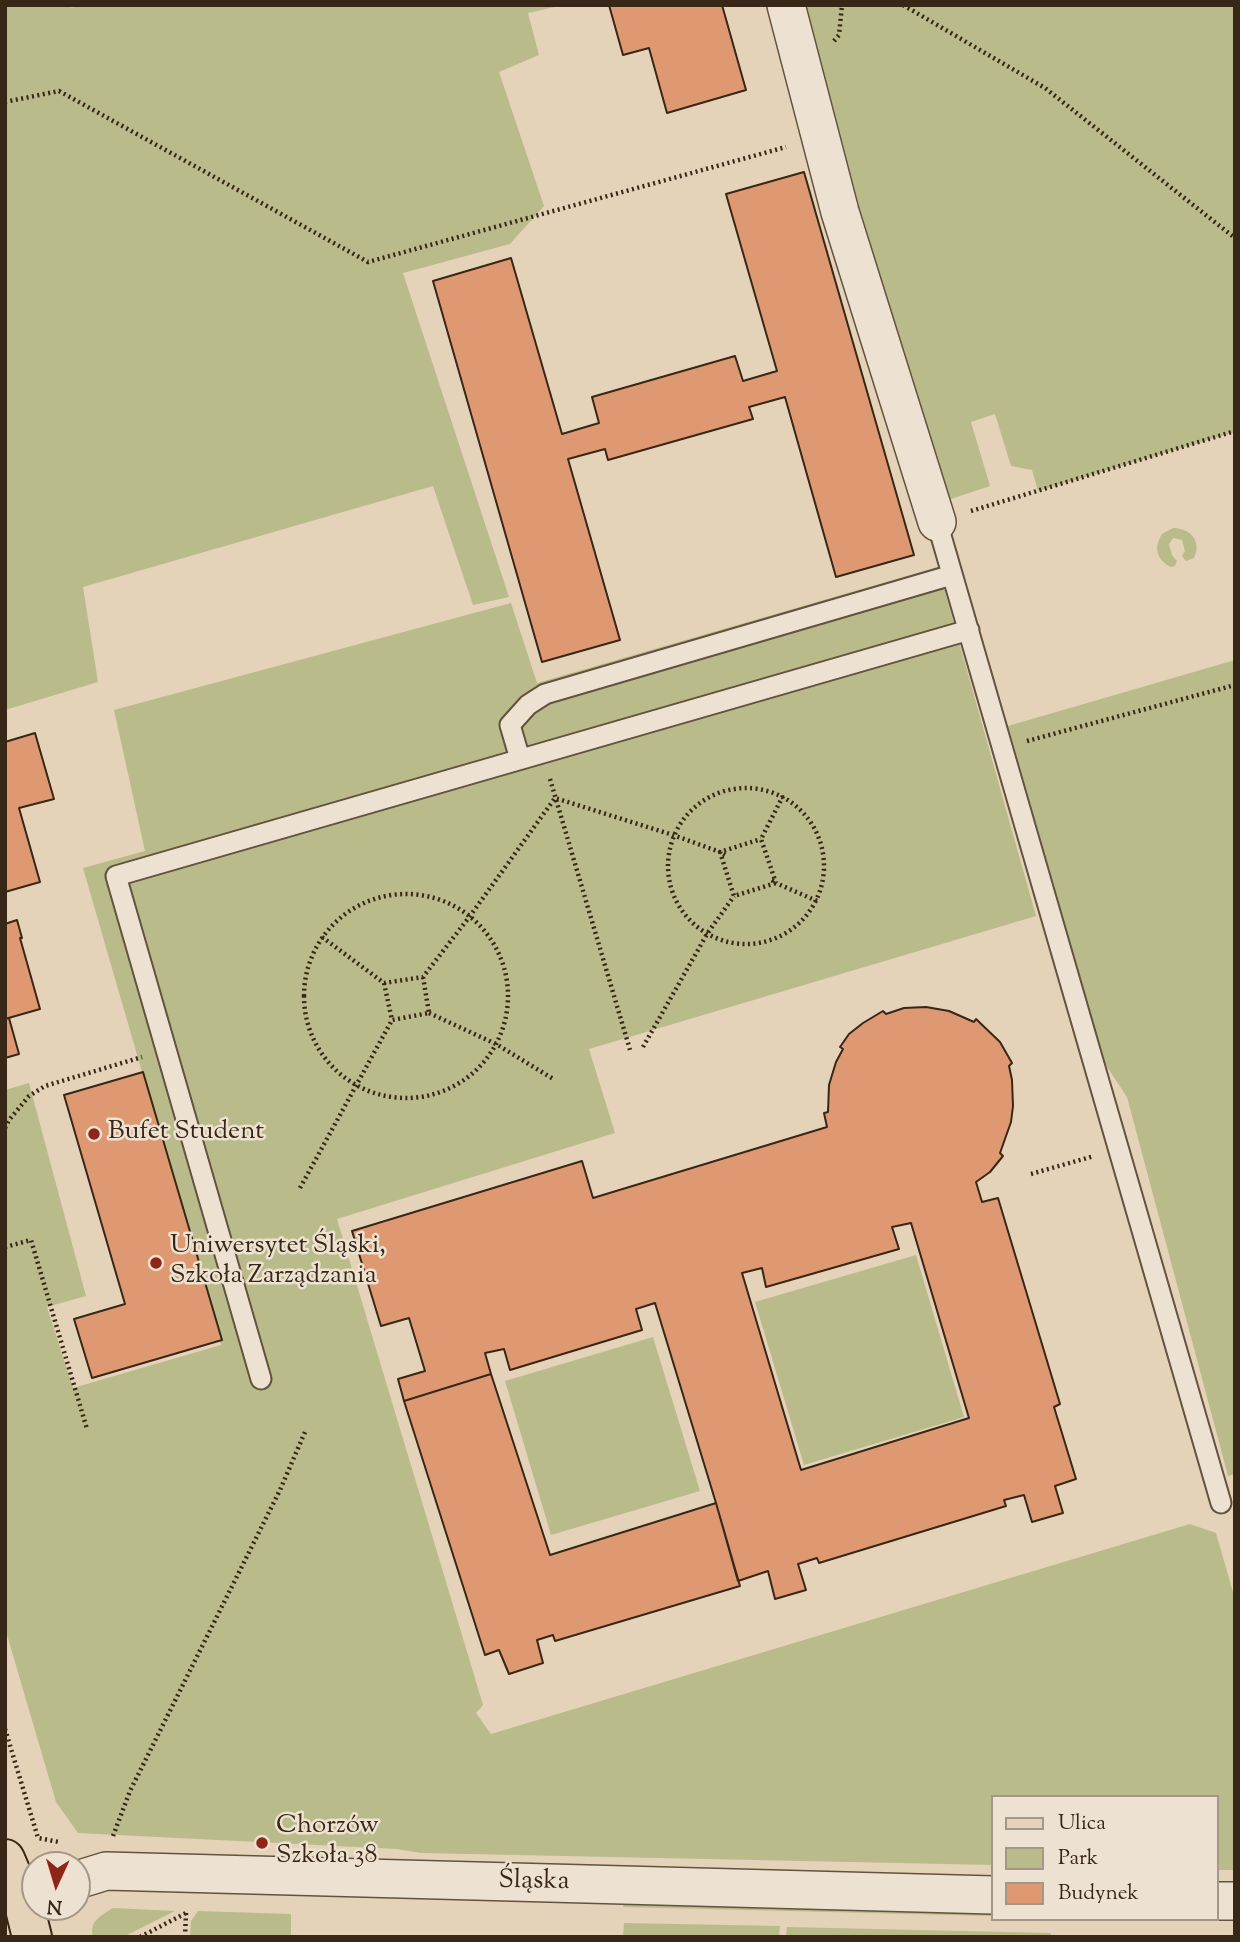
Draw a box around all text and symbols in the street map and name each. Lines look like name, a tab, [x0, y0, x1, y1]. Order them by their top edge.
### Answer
place label: Bufet Student	[108, 1118, 264, 1150]
marker: Bufet Student	[86, 1126, 102, 1142]
place label: Uniwersytet Śląski, Szkoła Zarządzania	[170, 1232, 386, 1294]
marker: Uniwersytet Śląski, Szkoła Zarządzania	[148, 1255, 164, 1271]
legend	[992, 1795, 1219, 1921]
text: Ulica	[1058, 1809, 1106, 1839]
place label: Chorzów Szkoła 38	[276, 1812, 379, 1874]
marker: Chorzów Szkoła 38	[254, 1835, 270, 1851]
text: Park	[1058, 1844, 1098, 1874]
north arrow	[21, 1851, 91, 1921]
street label: Śląska	[498, 1867, 570, 1899]
text: Budynek	[1058, 1879, 1139, 1909]
text: N	[46, 1891, 63, 1919]

